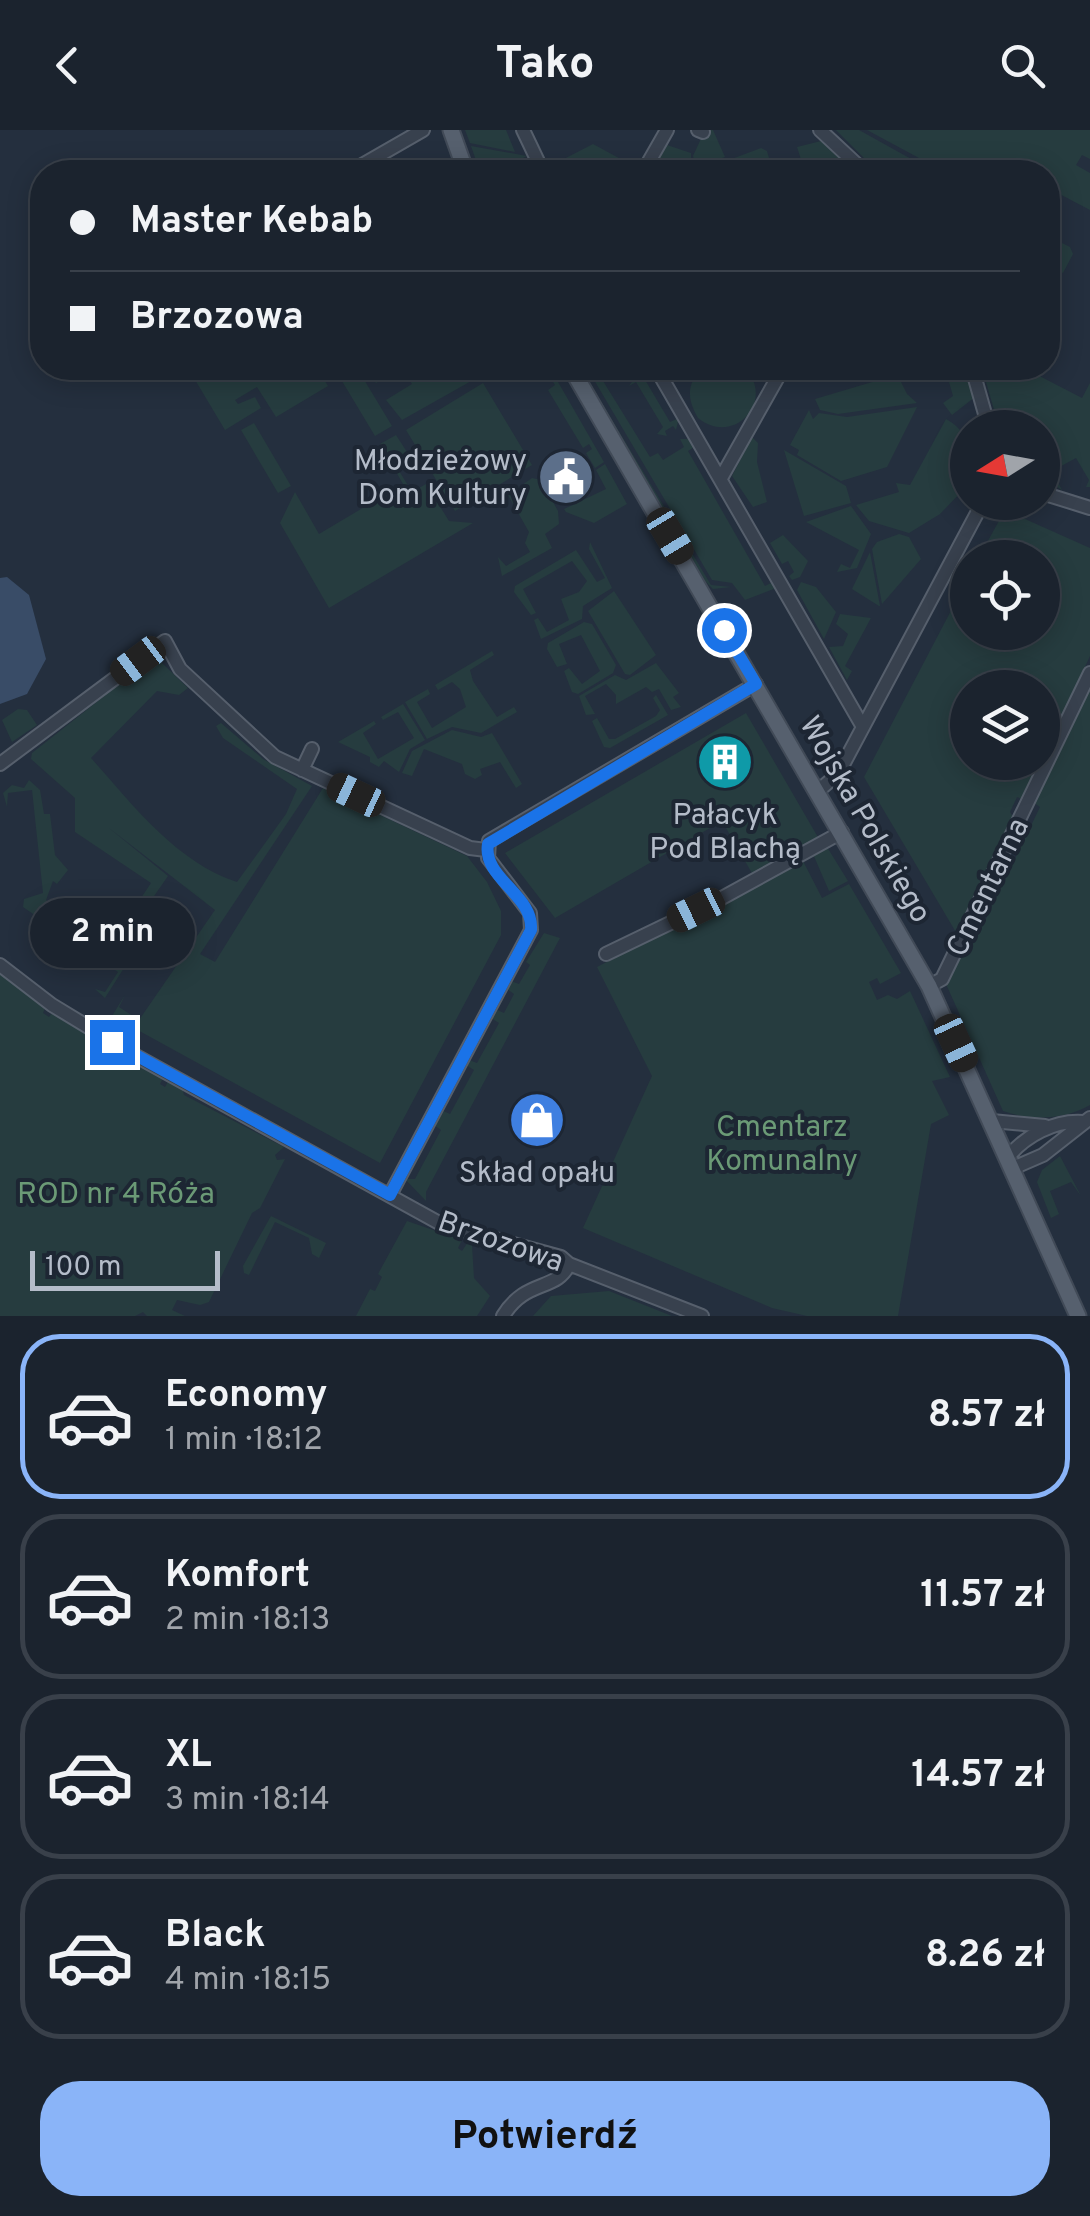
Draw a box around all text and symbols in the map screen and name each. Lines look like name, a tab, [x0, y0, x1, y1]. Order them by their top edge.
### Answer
text: Tako	[496, 37, 594, 94]
icon: back	[40, 38, 95, 93]
icon: search	[995, 38, 1050, 93]
text: Master Kebab	[130, 198, 373, 247]
text: Brzozowa	[130, 294, 304, 343]
north arrow	[950, 410, 1060, 520]
map controls	[950, 410, 1060, 780]
place label: Młodzieżowy Dom Kultury	[354, 444, 527, 515]
public building icon: Młodzieżowy Dom Kultury	[536, 447, 596, 507]
car	[642, 503, 698, 569]
button: locate	[950, 540, 1060, 650]
route start	[702, 608, 747, 653]
car	[105, 631, 171, 691]
button: layers	[950, 670, 1060, 780]
street label: Wojska Polskiego	[790, 710, 938, 930]
building icon: Pałacyk Pod Blachą	[695, 732, 755, 792]
car	[322, 769, 390, 821]
place label: Pałacyk Pod Blachą	[649, 798, 801, 869]
street label: Cmentarna	[940, 813, 1039, 963]
car	[662, 883, 730, 937]
callout: 2 min	[29, 897, 194, 967]
text: 2 min	[71, 913, 154, 953]
car	[930, 1009, 982, 1077]
route end	[90, 1020, 135, 1065]
shop icon: Skład opału	[507, 1090, 567, 1150]
park label: Cmentarz Komunalny	[706, 1110, 858, 1181]
place label: Skład opału	[459, 1156, 615, 1193]
park label: ROD nr 4 Róża	[17, 1177, 215, 1214]
street label: Brzozowa	[432, 1205, 568, 1282]
scale bar	[30, 1246, 220, 1290]
text: 100 m	[45, 1250, 121, 1286]
icon: car	[45, 1372, 135, 1462]
text: Economy	[165, 1372, 327, 1421]
text: 8.57 zł	[928, 1392, 1045, 1441]
text: 1 min · 18:12	[165, 1421, 323, 1461]
icon: car	[45, 1552, 135, 1642]
text: Komfort	[165, 1552, 310, 1601]
text: 11.57 zł	[920, 1572, 1045, 1621]
text: 2 min · 18:13	[165, 1601, 330, 1641]
icon: car	[45, 1732, 135, 1822]
text: XL	[165, 1732, 212, 1781]
text: 14.57 zł	[911, 1752, 1045, 1801]
text: 3 min · 18:14	[165, 1781, 330, 1821]
icon: car	[45, 1912, 135, 2002]
text: Black	[165, 1912, 265, 1961]
text: 8.26 zł	[925, 1932, 1045, 1981]
text: 4 min · 18:15	[165, 1961, 331, 2001]
button: Potwierdź	[40, 2081, 1050, 2196]

